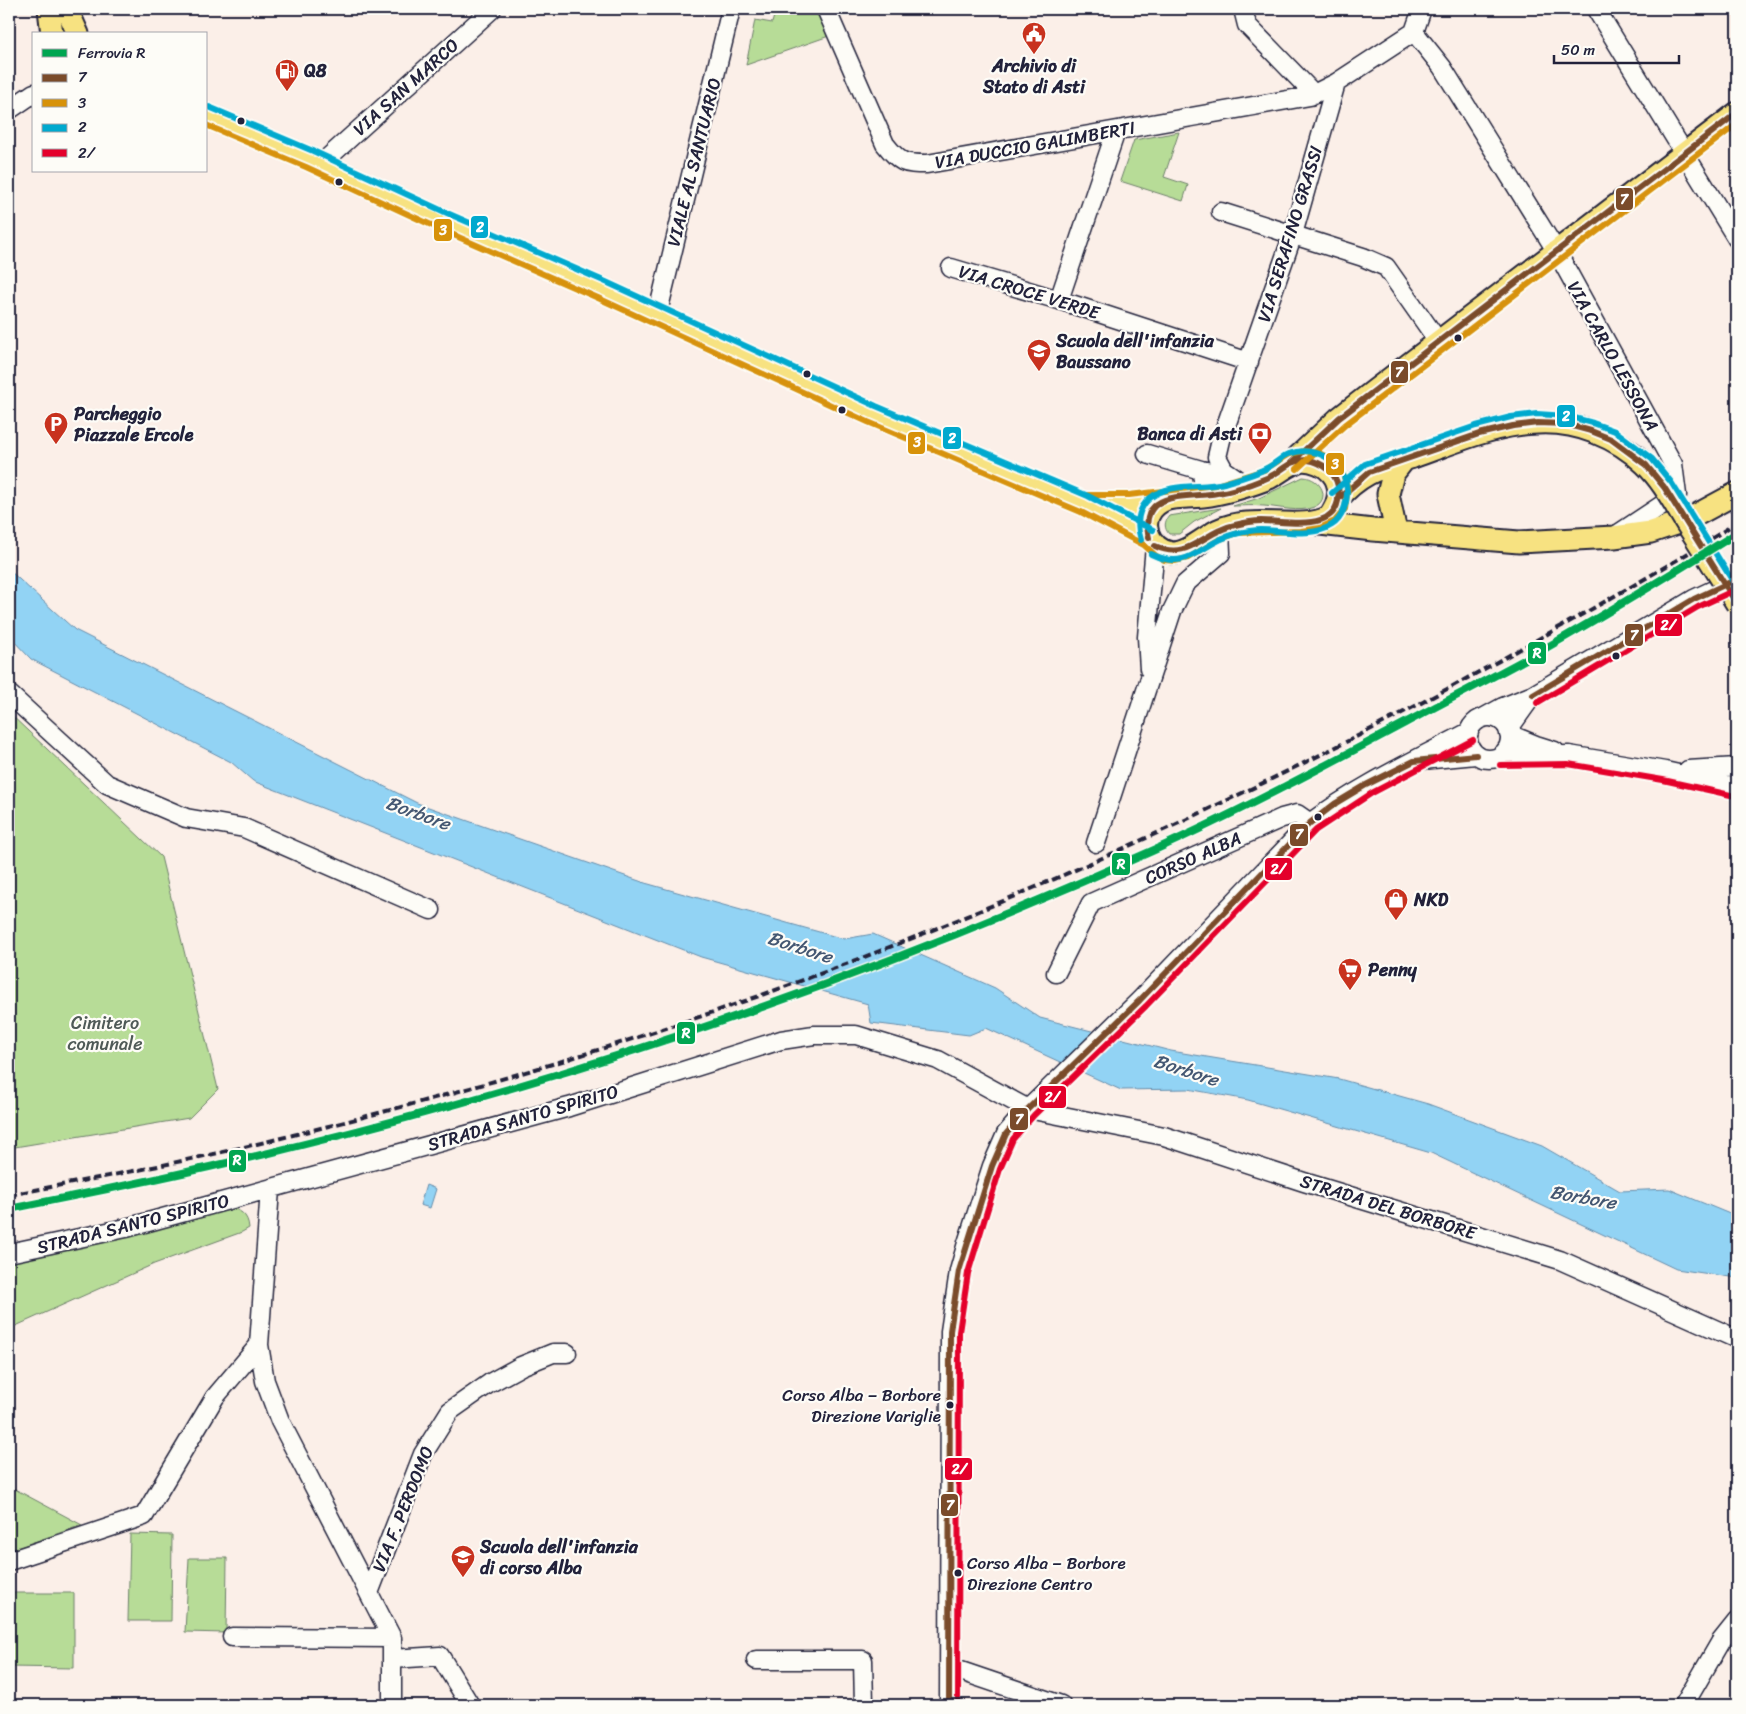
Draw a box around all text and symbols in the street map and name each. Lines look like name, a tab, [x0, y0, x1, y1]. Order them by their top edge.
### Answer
public building icon: Archivio di Stato di Asti	[1021, 21, 1047, 55]
street label: VIA SAN MARCO	[345, 30, 467, 144]
legend	[32, 32, 208, 172]
scale bar	[1554, 32, 1678, 64]
text: 50 m	[1561, 37, 1596, 63]
text: Ferrovia R	[78, 40, 145, 66]
place label: Archivio di Stato di Asti	[982, 50, 1086, 103]
place label: Q8	[304, 55, 327, 87]
fuel station icon: Q8	[274, 58, 300, 92]
text: 7	[78, 64, 88, 90]
street label: VIALE AL SANTUARIO	[658, 74, 730, 250]
text: 3	[78, 90, 86, 116]
street label: VIA DUCCIO GALIMBERTI	[932, 112, 1138, 178]
text: 2	[78, 114, 87, 140]
unlabelled marker	[236, 116, 246, 126]
text: 2/	[78, 140, 96, 166]
street label: VIA SERAFINO GRASSI	[1248, 141, 1332, 326]
unlabelled marker	[334, 177, 344, 187]
line badge: 7	[1615, 187, 1634, 211]
text: 7	[1620, 187, 1629, 212]
line badge: 2	[470, 215, 489, 239]
text: 2	[475, 215, 485, 240]
line badge: 3	[433, 218, 453, 242]
text: 3	[438, 218, 447, 243]
street label: VIA CROCE VERDE	[955, 255, 1104, 329]
street label: VIA CARLO LESSONA	[1558, 275, 1668, 437]
place label: Scuola dell'infanzia Baussano	[1055, 325, 1215, 378]
unlabelled marker	[1453, 333, 1463, 343]
school or university icon: Scuola dell'infanzia Baussano	[1026, 338, 1052, 372]
line badge: 7	[1390, 360, 1409, 384]
text: 7	[1395, 360, 1404, 385]
unlabelled marker	[802, 369, 812, 379]
place label: Parcheggio Piazzale Ercole	[74, 398, 194, 451]
line badge: 2	[1556, 404, 1576, 428]
text: 2	[1561, 404, 1571, 429]
unlabelled marker	[837, 405, 847, 415]
parking icon: Parcheggio Piazzale Ercole	[43, 411, 69, 445]
place label: Banca di Asti	[1137, 418, 1243, 450]
bank icon: Banca di Asti	[1247, 421, 1273, 455]
line badge: 2	[942, 426, 962, 450]
text: 2	[947, 426, 957, 451]
text: 3	[912, 430, 921, 455]
line badge: 3	[907, 431, 926, 455]
line badge: 3	[1325, 452, 1345, 476]
text: 3	[1330, 452, 1339, 477]
line badge: 2/	[1654, 613, 1683, 637]
text: 2/	[1659, 613, 1678, 638]
line badge: 7	[1624, 623, 1644, 647]
text: 7	[1630, 623, 1639, 648]
line badge: R	[1527, 641, 1547, 665]
text: R	[1532, 641, 1542, 666]
unlabelled marker	[1611, 651, 1621, 661]
water label: Borbore	[381, 786, 456, 840]
unlabelled marker	[1313, 812, 1323, 822]
street label: CORSO ALBA	[1139, 822, 1247, 894]
text: 7	[1295, 822, 1304, 847]
line badge: 7	[1289, 823, 1309, 847]
line badge: R	[1111, 852, 1131, 876]
text: R	[1116, 852, 1126, 877]
line badge: 2/	[1264, 857, 1293, 881]
text: 2/	[1269, 857, 1288, 882]
place label: NKD	[1413, 884, 1448, 916]
shop icon: NKD	[1383, 887, 1409, 921]
water label: Borbore	[763, 921, 838, 973]
place label: Penny	[1368, 954, 1418, 986]
supermarket icon: Penny	[1337, 957, 1363, 991]
park label: Cimitero comunale	[68, 1007, 142, 1060]
line badge: R	[676, 1021, 696, 1045]
text: R	[681, 1021, 691, 1046]
water label: Borbore	[1149, 1044, 1224, 1096]
street label: STRADA SANTO SPIRITO	[424, 1075, 622, 1161]
line badge: 2/	[1038, 1085, 1067, 1109]
text: 2/	[1043, 1085, 1062, 1110]
line badge: 7	[1009, 1107, 1029, 1131]
text: 7	[1015, 1107, 1024, 1132]
text: R	[232, 1148, 242, 1173]
line badge: R	[228, 1149, 247, 1173]
street label: STRADA DEL BORBORE	[1296, 1165, 1481, 1249]
water label: Borbore	[1548, 1175, 1620, 1219]
street label: STRADA SANTO SPIRITO	[33, 1185, 233, 1263]
place label: Corso Alba – Borbore Direzione Variglie	[782, 1380, 941, 1431]
marker: Corso Alba – Borbore Direzione Variglie	[945, 1400, 955, 1410]
street label: VIA F. PERDOMO	[363, 1441, 443, 1577]
line badge: 2/	[944, 1457, 973, 1481]
text: 2/	[950, 1457, 969, 1482]
line badge: 7	[940, 1493, 959, 1517]
text: 7	[946, 1493, 955, 1518]
place label: Scuola dell'infanzia di corso Alba	[479, 1531, 639, 1584]
school or university icon: Scuola dell'infanzia di corso Alba	[450, 1544, 476, 1578]
place label: Corso Alba – Borbore Direzione Centro	[967, 1548, 1126, 1599]
marker: Corso Alba – Borbore Direzione Centro	[953, 1568, 963, 1578]

